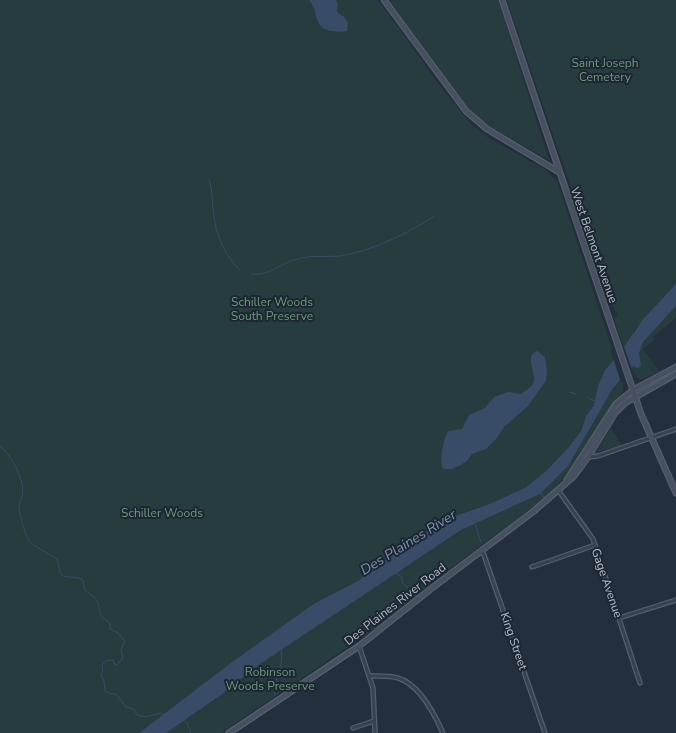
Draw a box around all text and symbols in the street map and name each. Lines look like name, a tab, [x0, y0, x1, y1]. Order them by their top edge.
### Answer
park label: Saint Joseph Cemetery	[571, 55, 639, 85]
street label: West Belmont Avenue	[567, 185, 621, 305]
park label: Schiller Woods South Preserve	[231, 294, 313, 324]
park label: Schiller Woods	[121, 505, 203, 521]
water label: Des Plaines River	[357, 505, 461, 580]
street label: Gage Avenue	[588, 546, 626, 620]
street label: Des Plaines River Road	[341, 559, 449, 649]
street label: King Street	[497, 610, 532, 673]
park label: Robinson Woods Preserve	[225, 664, 315, 694]

